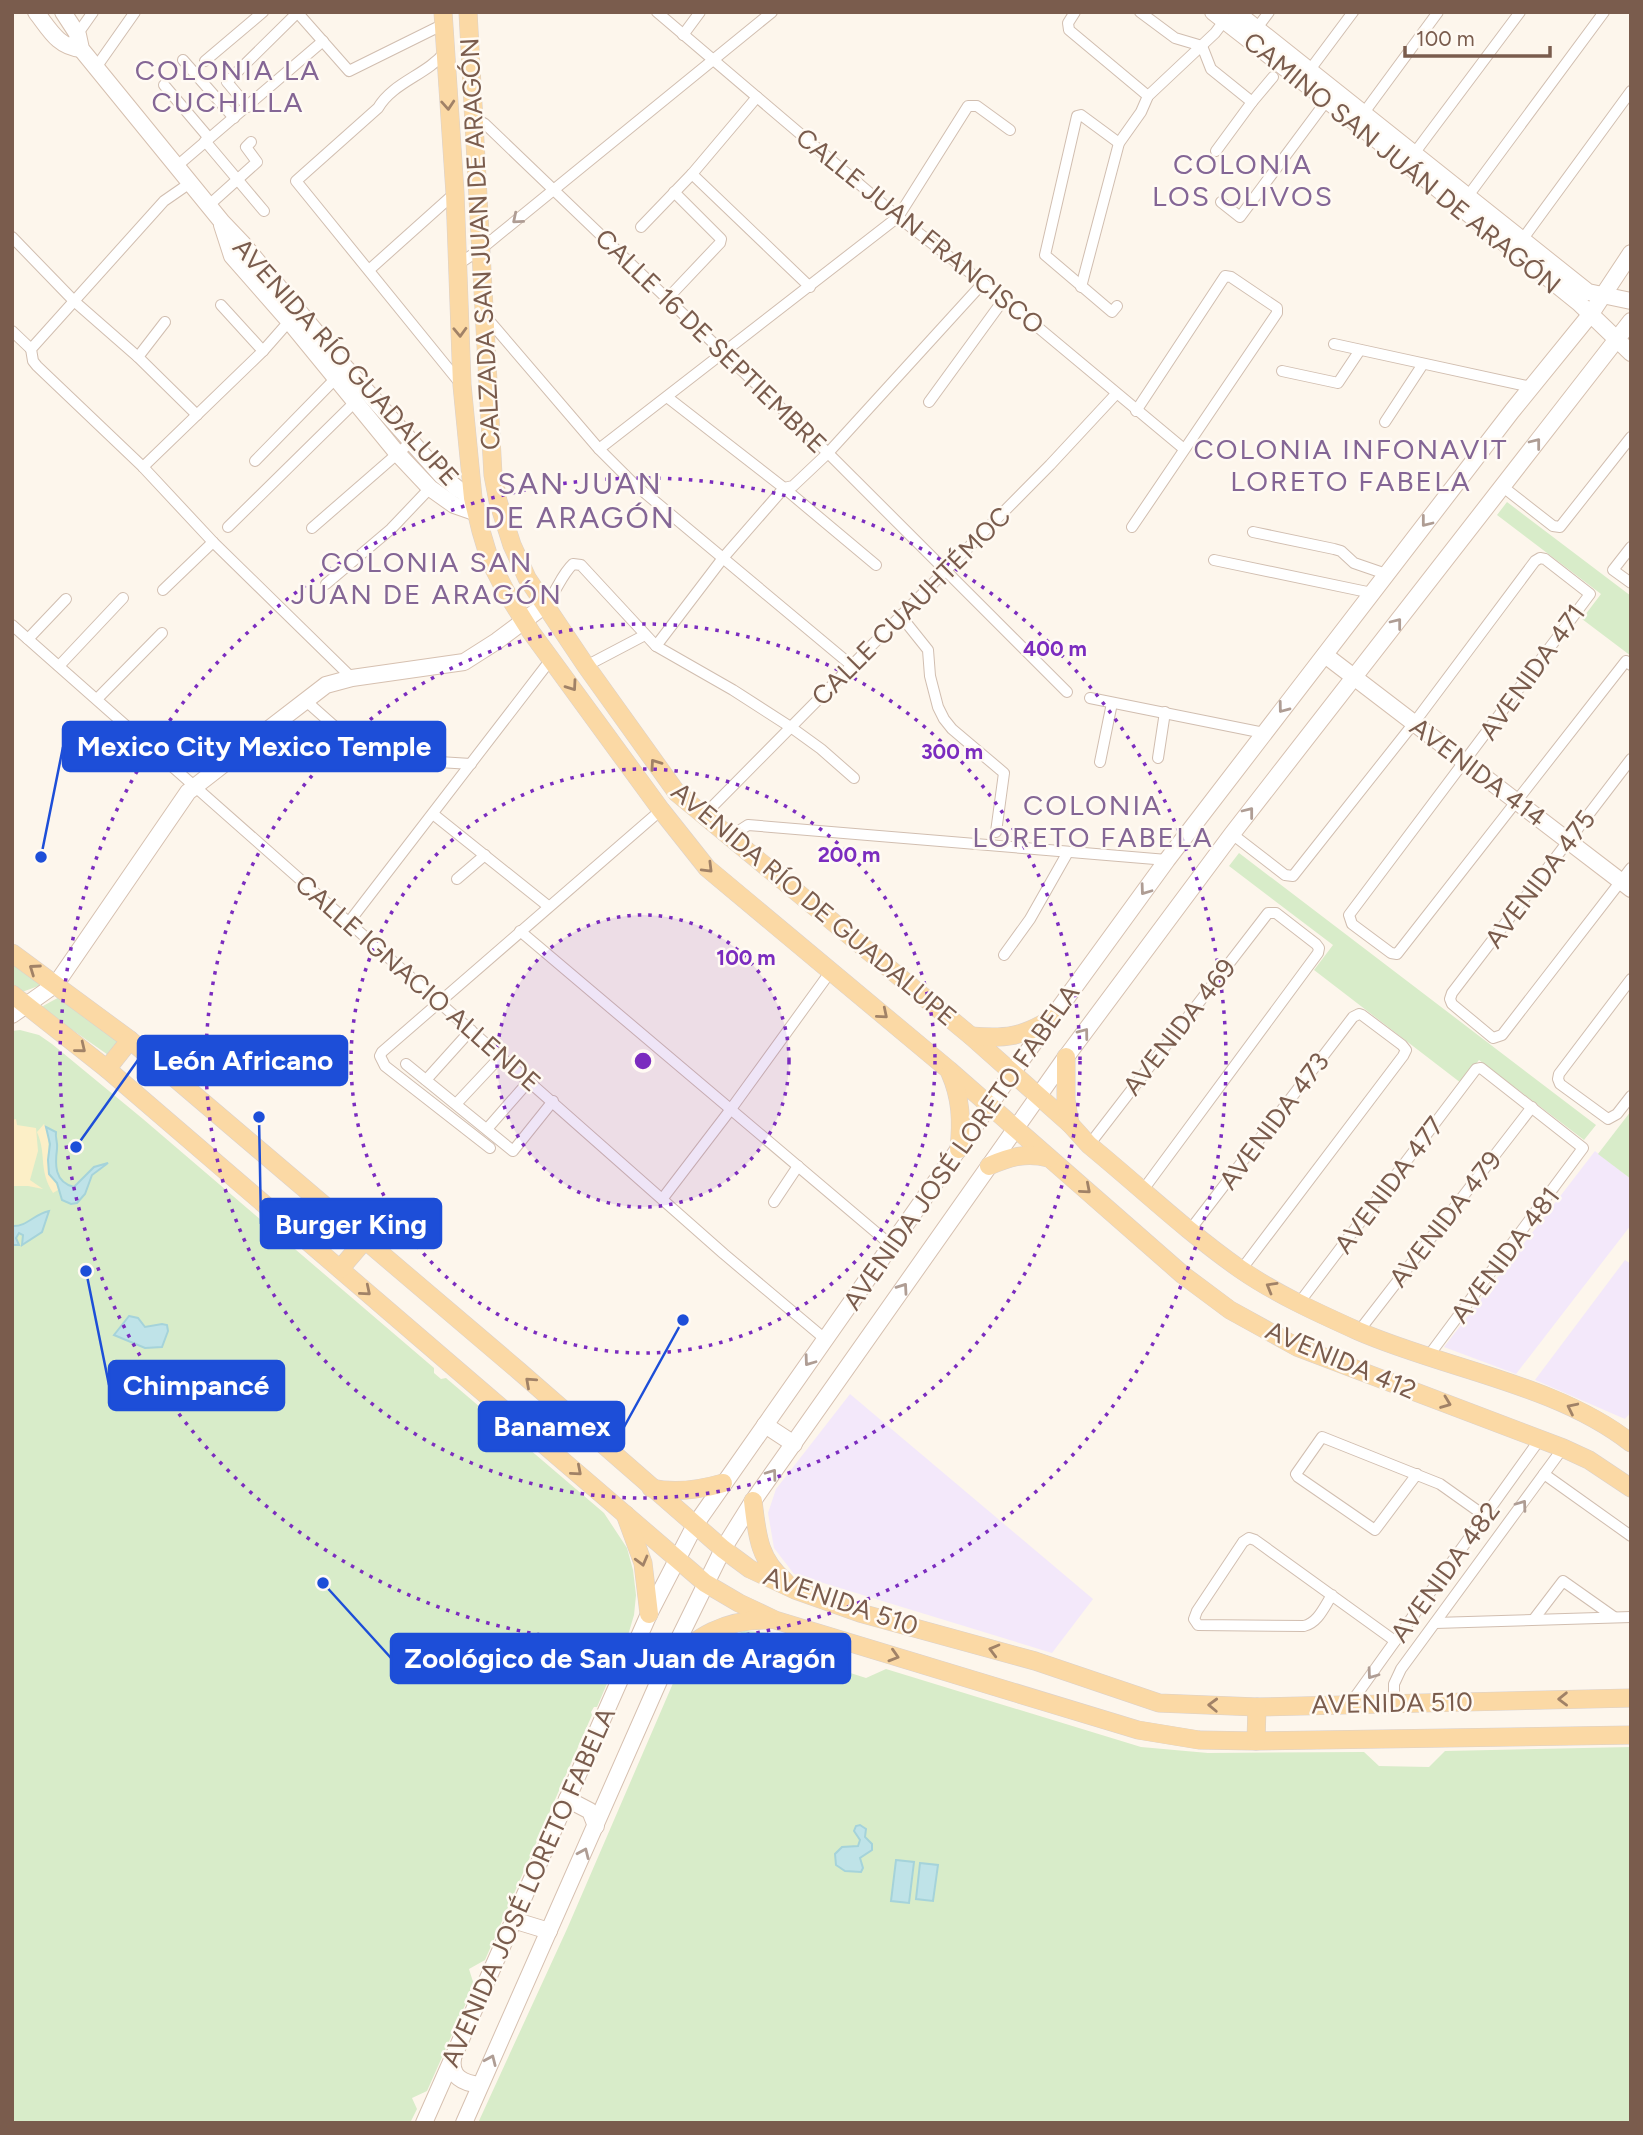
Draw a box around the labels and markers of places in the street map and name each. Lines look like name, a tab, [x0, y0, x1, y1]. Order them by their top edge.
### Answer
callout: Mexico City Mexico Temple	[63, 722, 445, 771]
callout: León Africano	[138, 1036, 347, 1085]
centre of rings	[631, 1049, 655, 1073]
callout: Burger King	[261, 1199, 441, 1248]
callout: Chimpancé	[109, 1361, 284, 1410]
callout: Banamex	[479, 1402, 624, 1451]
callout: Zoológico de San Juan de Aragón	[391, 1634, 850, 1683]

